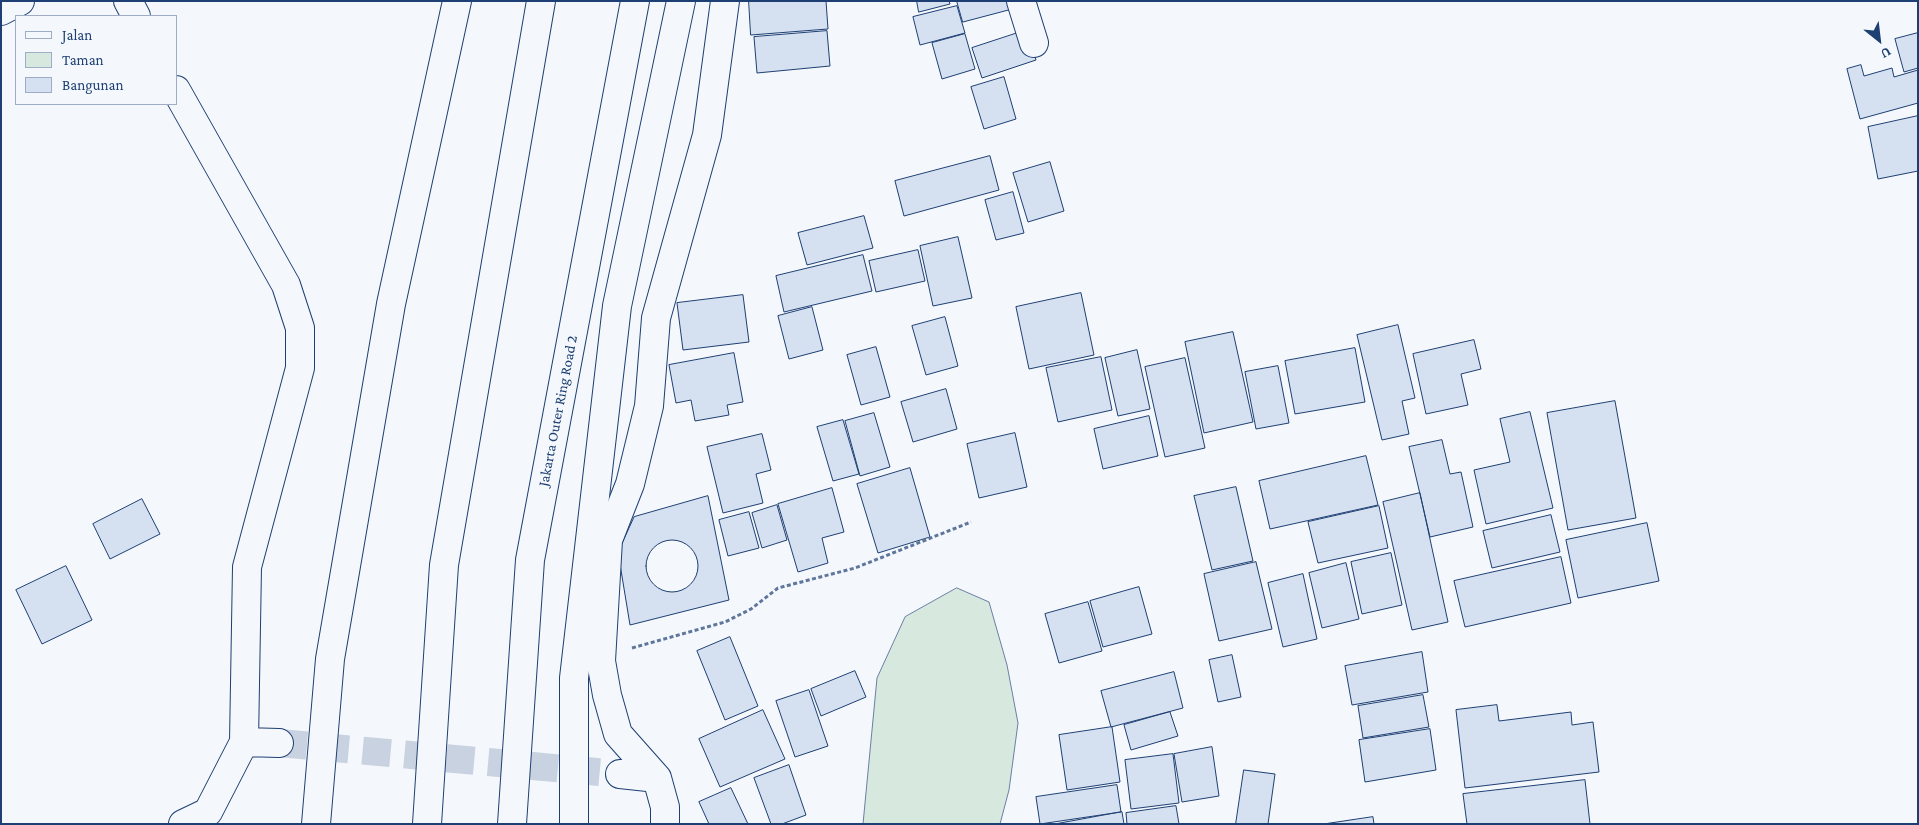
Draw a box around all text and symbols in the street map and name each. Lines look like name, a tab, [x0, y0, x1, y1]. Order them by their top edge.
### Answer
legend	[15, 15, 178, 105]
north arrow	[1854, 15, 1904, 65]
text: Jalan	[62, 27, 92, 43]
text: U	[1878, 44, 1894, 62]
text: Taman	[62, 52, 104, 68]
text: Bangunan	[62, 77, 123, 93]
street label: Jakarta Outer Ring Road 2	[534, 334, 582, 488]

